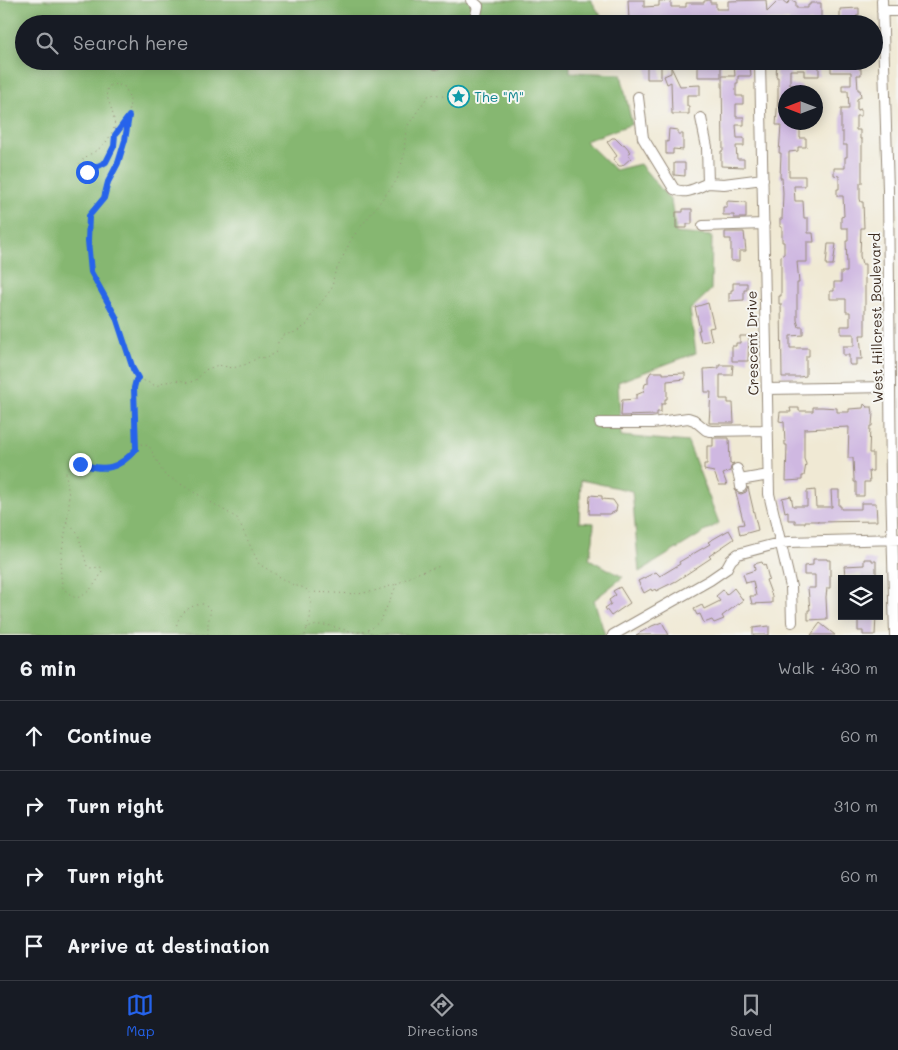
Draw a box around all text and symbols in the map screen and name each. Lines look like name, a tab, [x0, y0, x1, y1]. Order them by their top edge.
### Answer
search box	[15, 15, 883, 70]
icon: search	[33, 29, 61, 57]
text: Search here	[73, 30, 189, 55]
place icon: The "M"	[446, 84, 470, 108]
north arrow	[778, 85, 823, 130]
place label: The "M"	[474, 87, 524, 106]
route start	[76, 161, 99, 184]
street label: West Hillcrest Boulevard	[865, 233, 887, 403]
street label: Crescent Drive	[742, 290, 762, 396]
route end	[69, 453, 92, 476]
map controls	[838, 575, 883, 620]
button: layers	[838, 575, 883, 620]
text: 6 min	[20, 654, 76, 681]
text: Walk · 430 m	[778, 657, 878, 678]
icon: ahead	[20, 722, 48, 750]
text: Continue	[67, 723, 152, 748]
text: 60 m	[841, 725, 878, 746]
icon: right	[20, 792, 48, 820]
text: Turn right	[67, 793, 164, 818]
text: 310 m	[834, 795, 878, 816]
icon: right	[20, 862, 48, 890]
text: Turn right	[67, 863, 164, 888]
text: 60 m	[841, 865, 878, 886]
icon: arrive	[20, 932, 48, 960]
text: Arrive at destination	[67, 933, 270, 958]
tab: Map	[126, 991, 155, 1040]
tab: Directions	[407, 991, 478, 1040]
tab: Saved	[730, 991, 772, 1040]

